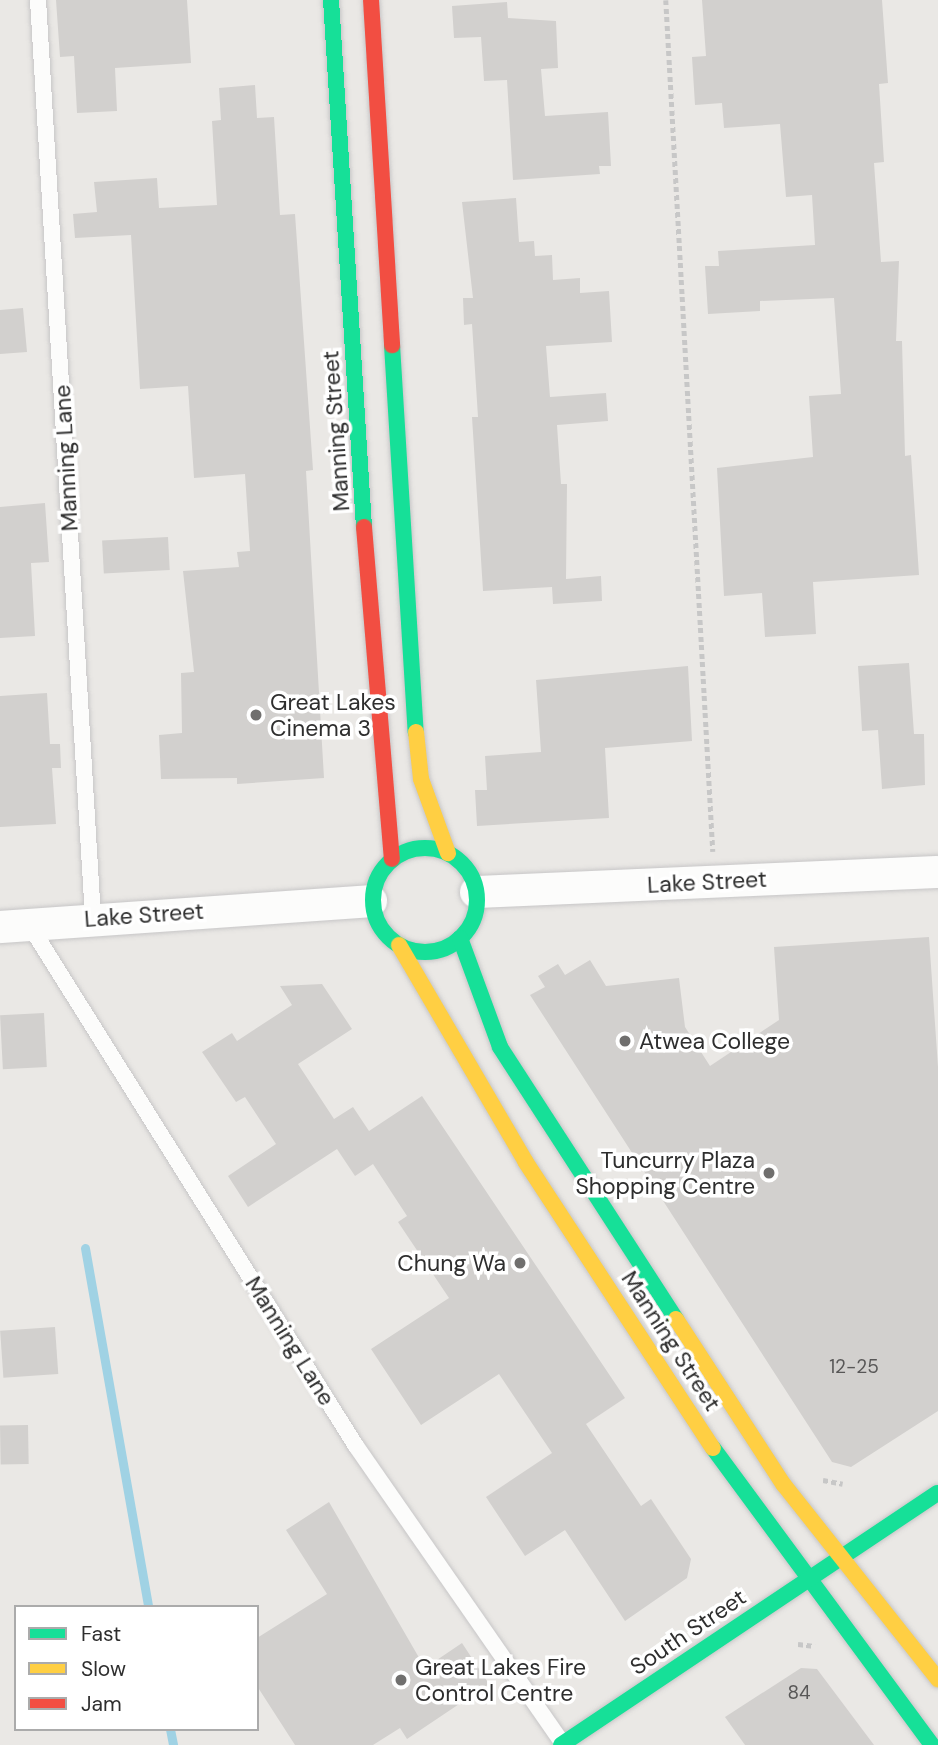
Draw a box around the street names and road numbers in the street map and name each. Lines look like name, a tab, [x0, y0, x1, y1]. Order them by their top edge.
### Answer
street label: Manning Street	[317, 350, 355, 512]
street label: Manning Lane	[48, 384, 84, 532]
street label: Lake Street	[646, 865, 768, 899]
street label: Lake Street	[83, 897, 205, 933]
street label: Manning Street	[616, 1266, 726, 1416]
street label: Manning Lane	[239, 1271, 341, 1411]
street label: South Street	[625, 1583, 751, 1681]

